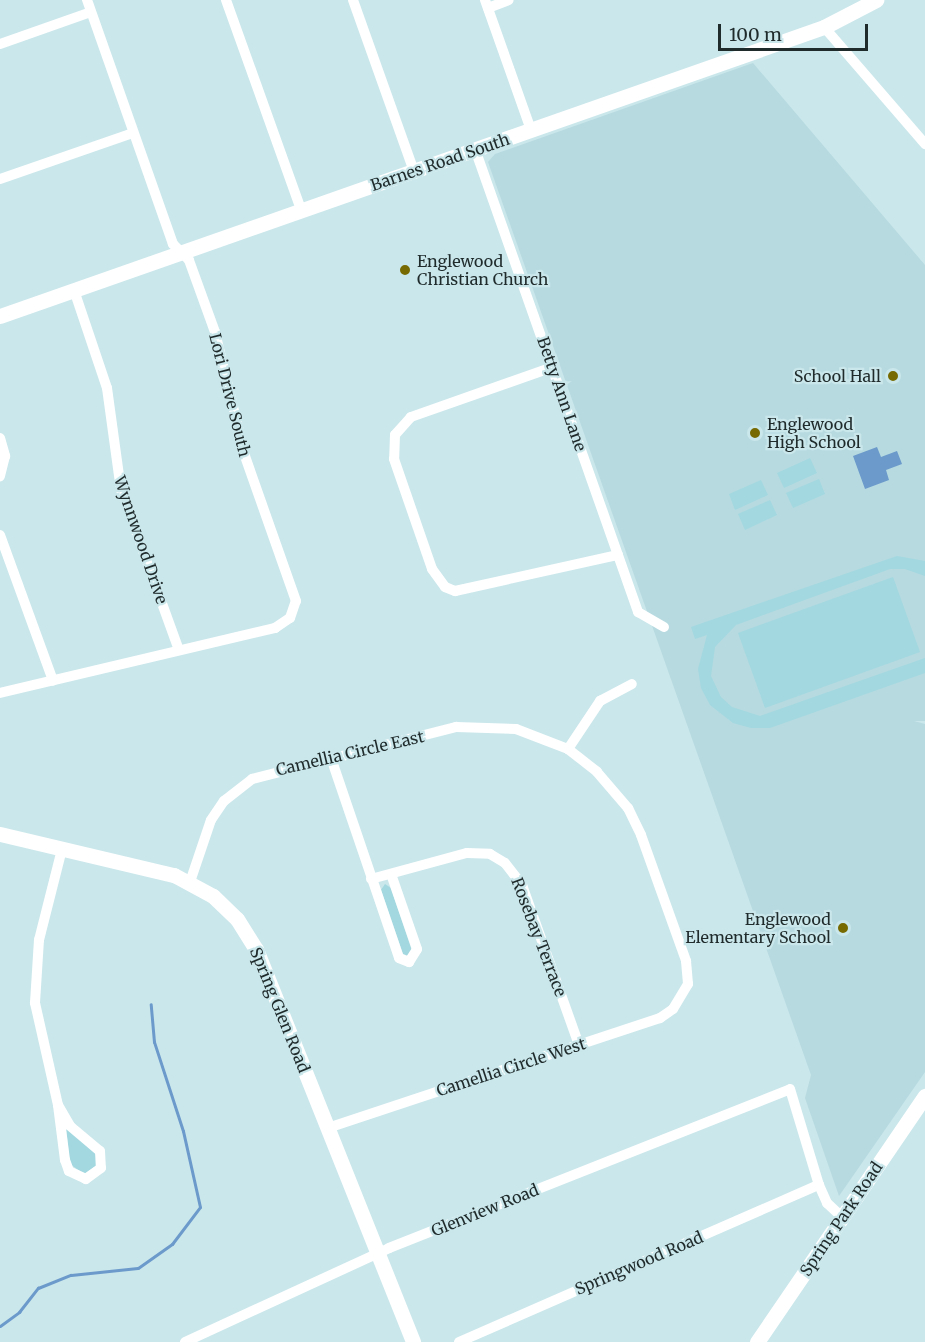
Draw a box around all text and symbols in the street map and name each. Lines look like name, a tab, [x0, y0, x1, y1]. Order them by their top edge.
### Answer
scale bar	[721, 12, 871, 50]
text: 100 m	[729, 23, 782, 46]
street label: Barnes Road South	[368, 129, 512, 195]
place label: Englewood Christian Church	[417, 251, 548, 289]
marker: Englewood Christian Church	[398, 263, 412, 277]
street label: Lori Drive South	[205, 331, 255, 459]
street label: Betty Ann Lane	[533, 334, 591, 454]
place label: School Hall	[794, 366, 881, 386]
marker: School Hall	[886, 369, 900, 383]
place label: Englewood High School	[767, 414, 861, 452]
marker: Englewood High School	[748, 426, 762, 440]
street label: Wynnwood Drive	[110, 474, 172, 606]
street label: Camellia Circle East	[274, 727, 426, 779]
street label: Rosebay Terrace	[507, 875, 571, 999]
place label: Englewood Elementary School	[685, 909, 831, 947]
marker: Englewood Elementary School	[836, 921, 850, 935]
street label: Spring Glen Road	[246, 945, 314, 1075]
street label: Camellia Circle West	[434, 1034, 588, 1100]
street label: Spring Park Road	[796, 1158, 886, 1280]
street label: Glenview Road	[429, 1180, 541, 1240]
street label: Springwood Road	[572, 1227, 706, 1299]

